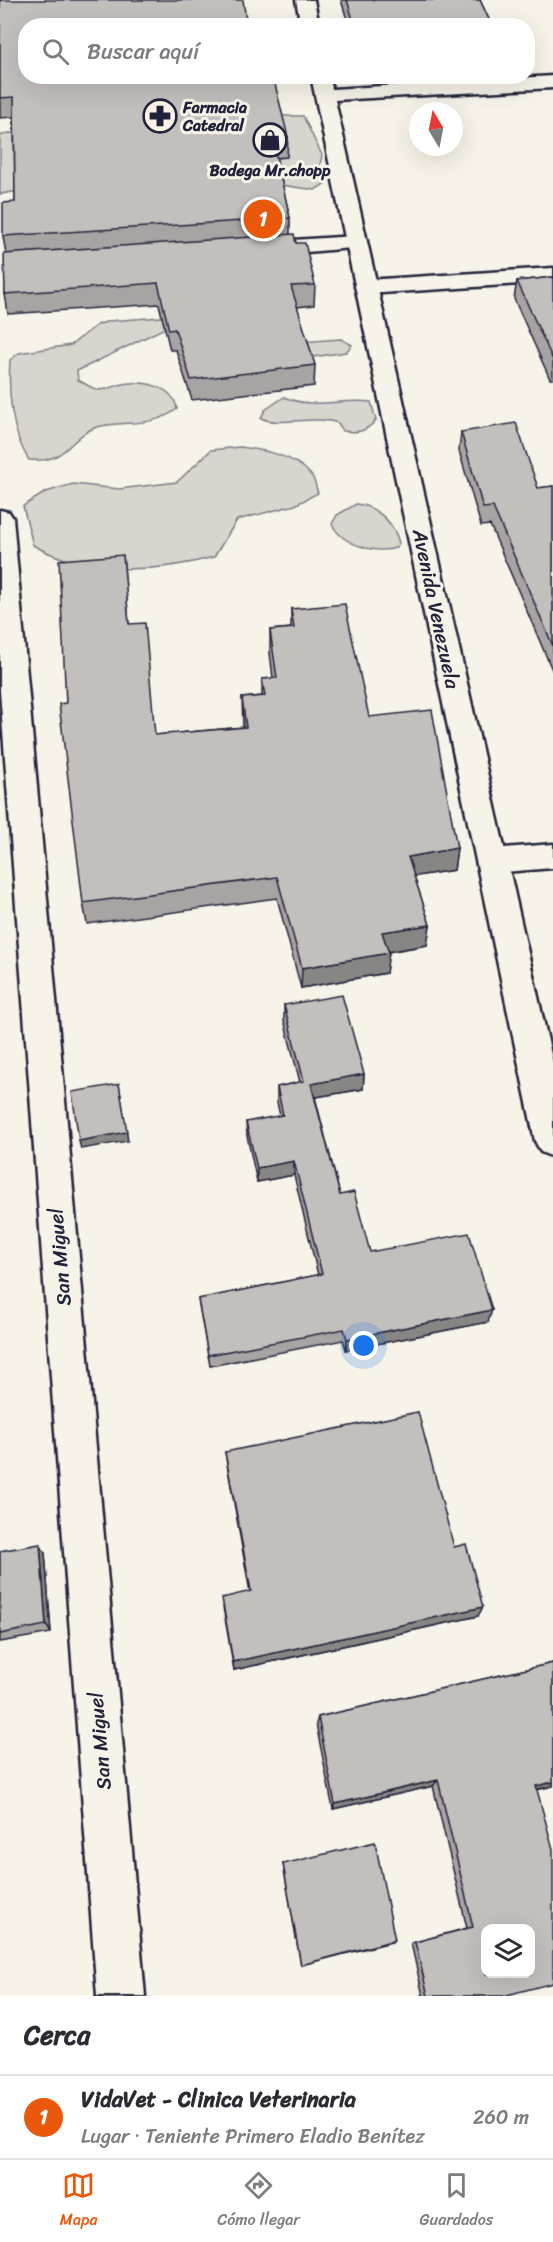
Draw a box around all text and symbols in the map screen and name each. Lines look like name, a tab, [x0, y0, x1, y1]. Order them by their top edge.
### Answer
search box	[18, 18, 535, 84]
text: Buscar aquí	[87, 32, 199, 71]
icon: search	[39, 35, 72, 68]
place label: Farmacia Catedral	[182, 93, 247, 140]
pharmacy icon: Farmacia Catedral	[142, 98, 178, 134]
north arrow	[409, 102, 463, 156]
shop icon: Bodega Mr.chopp	[252, 122, 288, 158]
place label: Bodega Mr.chopp	[210, 156, 331, 185]
pin: 1	[244, 196, 282, 242]
street label: Avenida Venezuela	[402, 525, 470, 693]
street label: San Miguel	[38, 1206, 82, 1307]
your location	[349, 1331, 378, 1360]
street label: San Miguel	[78, 1690, 122, 1791]
map controls	[481, 1924, 535, 1978]
button: layers	[481, 1924, 535, 1978]
text: Cerca	[24, 2012, 90, 2058]
text: VidaVet - Clinica Veterinaria	[81, 2080, 356, 2119]
text: 1	[39, 2100, 48, 2135]
text: 260 m	[473, 2100, 529, 2135]
text: Lugar · Teniente Primero Eladio Benítez	[81, 2119, 425, 2154]
tab: Mapa	[60, 2169, 97, 2234]
tab: Cómo llegar	[217, 2169, 300, 2234]
tab: Guardados	[420, 2169, 493, 2234]

